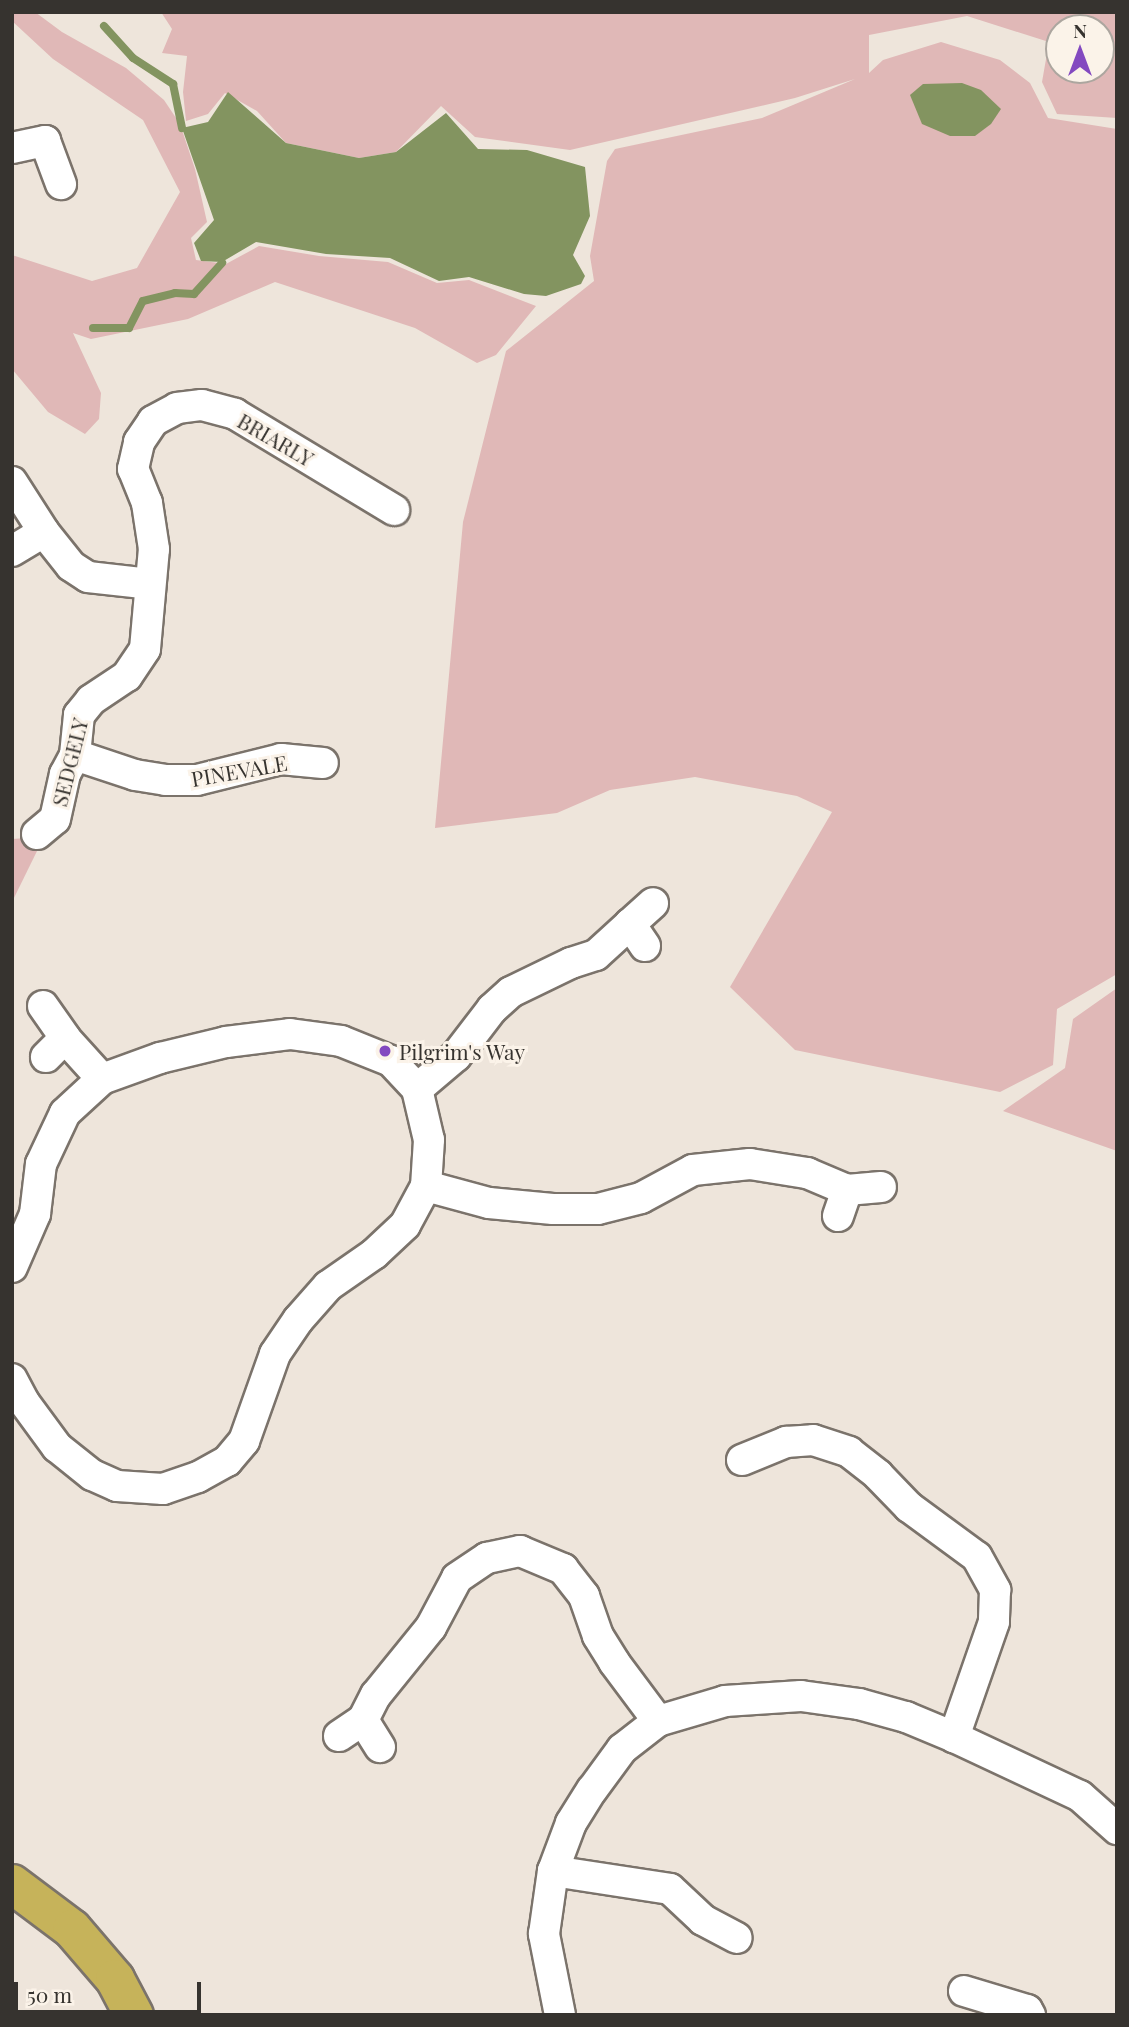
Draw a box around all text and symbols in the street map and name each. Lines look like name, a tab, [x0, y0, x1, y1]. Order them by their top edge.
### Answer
north arrow	[1045, 14, 1115, 84]
text: N	[1073, 17, 1087, 43]
street label: BRIARLY	[234, 407, 318, 471]
street label: SEDGELY	[46, 715, 92, 809]
street label: PINEVALE	[189, 749, 289, 791]
place label: Pilgrim's Way	[399, 1038, 526, 1064]
marker: Pilgrim's Way	[377, 1043, 393, 1059]
scale bar	[18, 1968, 205, 2012]
text: 50 m	[27, 1980, 72, 2008]

